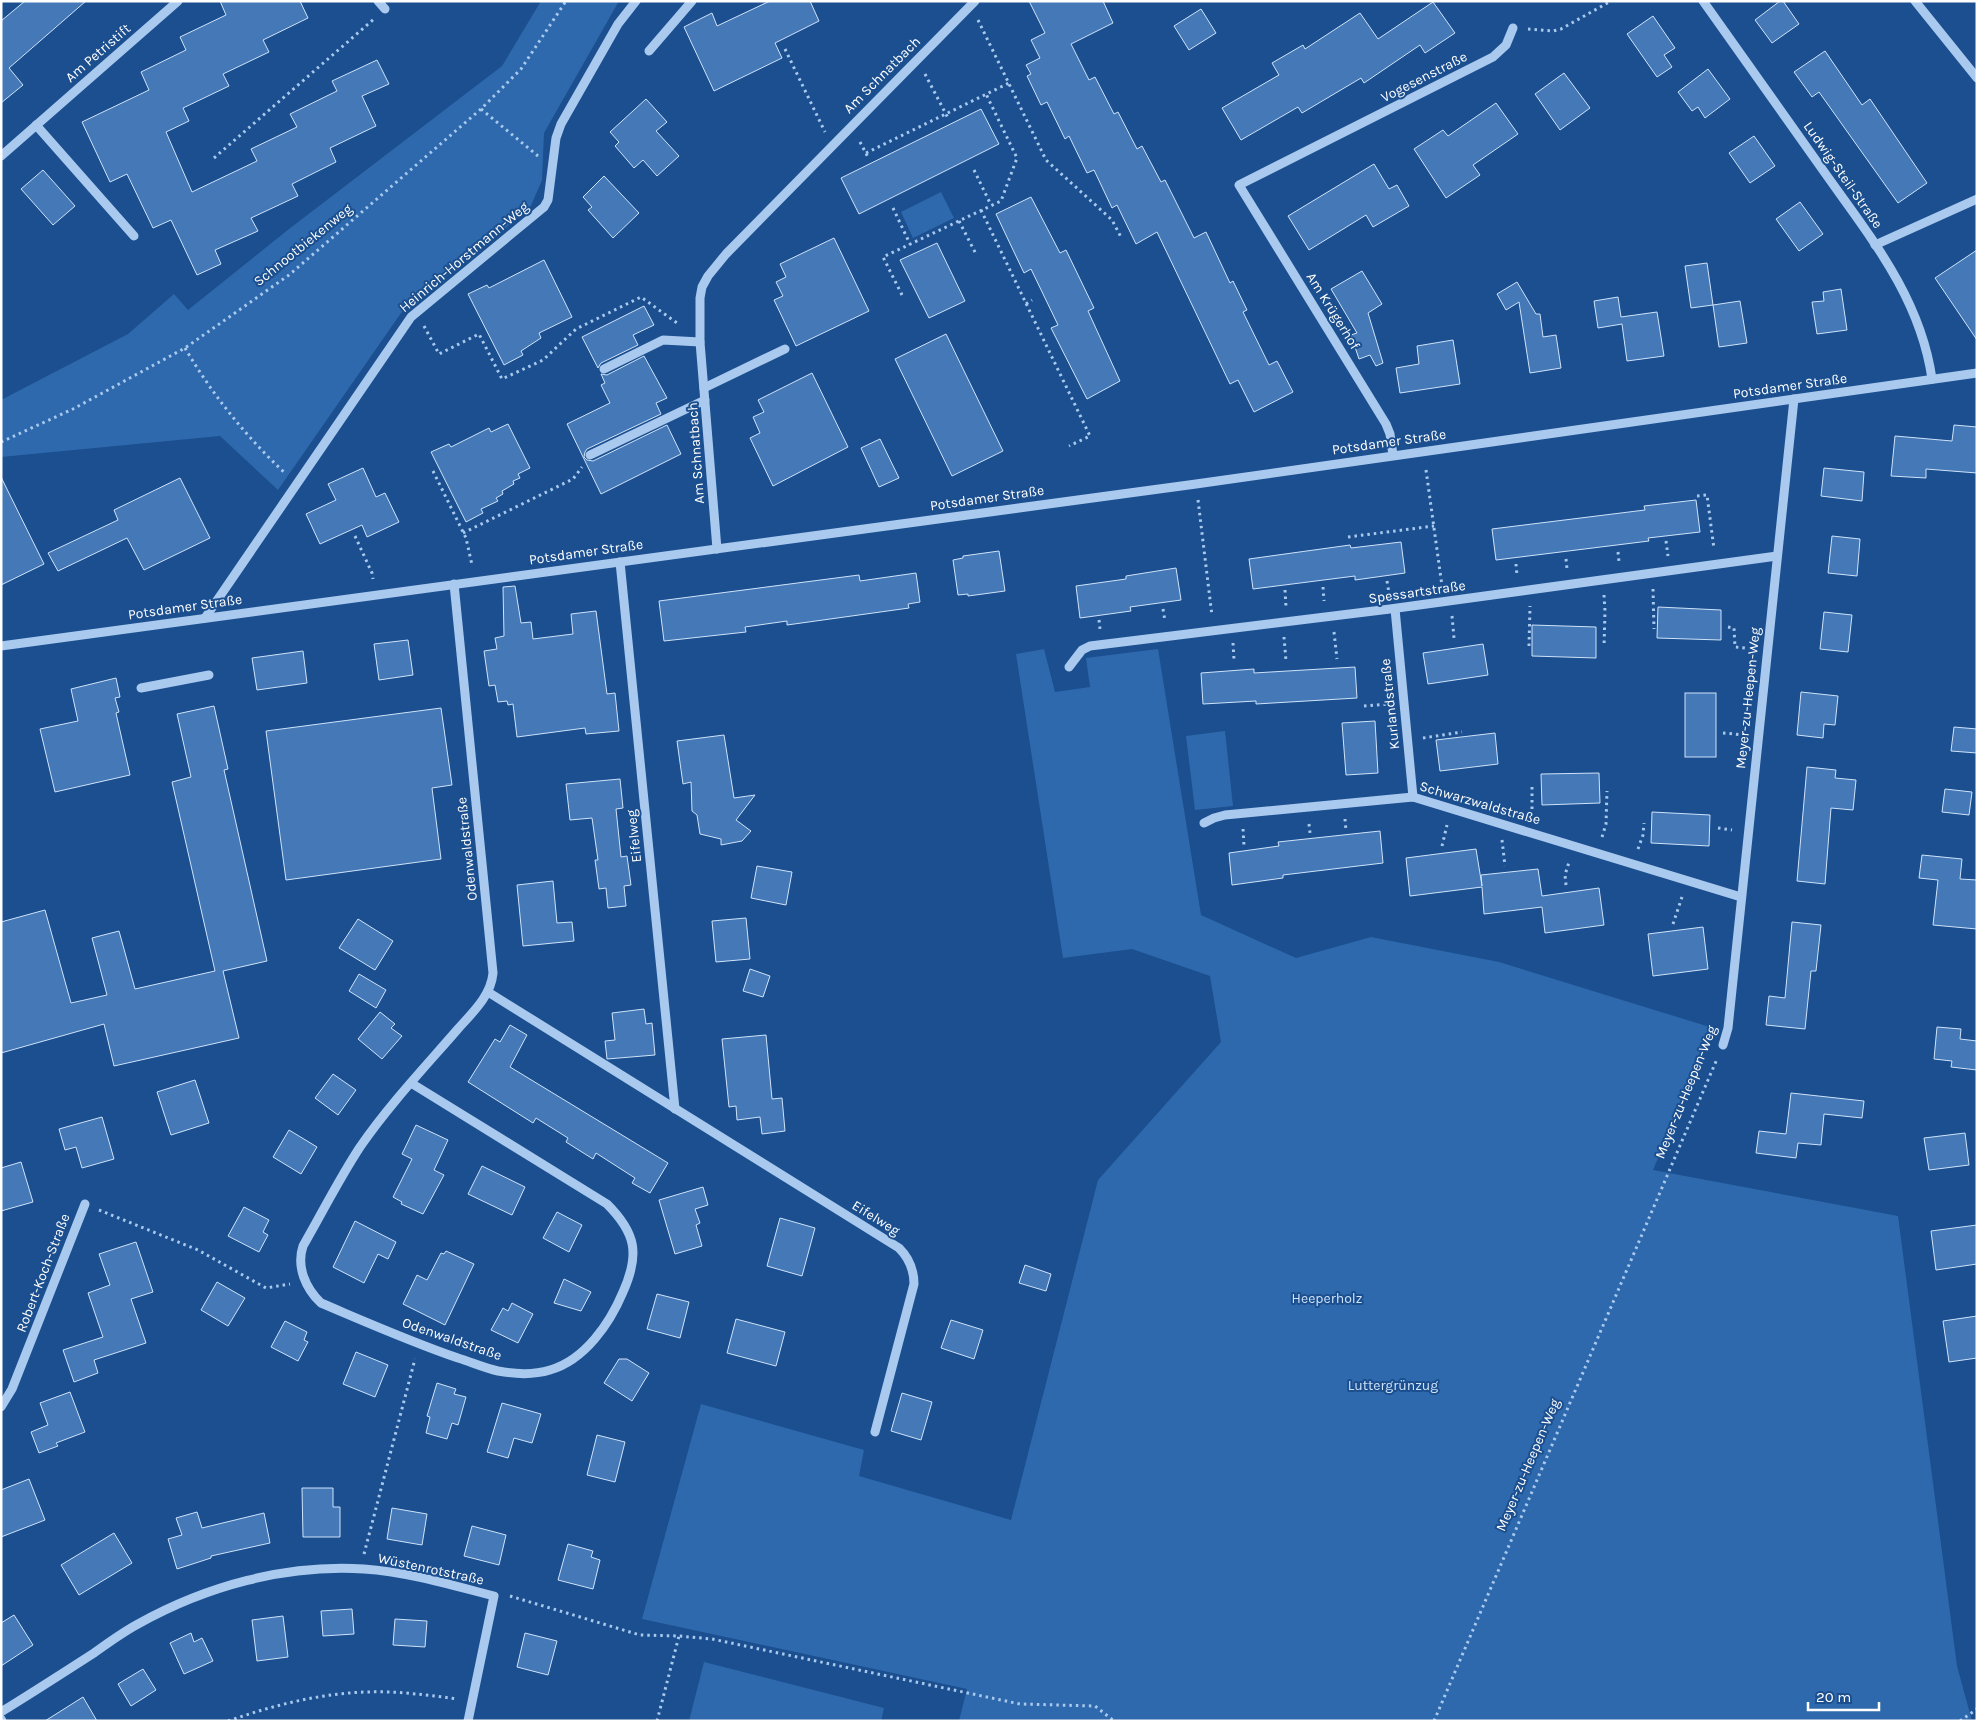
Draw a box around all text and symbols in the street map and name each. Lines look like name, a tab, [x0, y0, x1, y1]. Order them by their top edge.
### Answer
street label: Am Petristift	[62, 20, 134, 86]
street label: Am Schnatbach	[840, 33, 924, 117]
street label: Vogesenstraße	[1378, 48, 1470, 106]
street label: Ludwig-Steil-Straße	[1800, 118, 1886, 232]
street label: Heinrich-Horstmann-Weg	[396, 198, 532, 316]
street label: Schnootbiekenweg	[250, 200, 356, 290]
street label: Am Krügerhof	[1303, 269, 1364, 353]
street label: Potsdamer Straße	[1732, 370, 1848, 402]
street label: Am Schnatbach	[684, 402, 708, 504]
street label: Potsdamer Straße	[1331, 426, 1447, 458]
street label: Potsdamer Straße	[929, 482, 1045, 514]
street label: Potsdamer Straße	[528, 536, 644, 568]
street label: Spessartstraße	[1367, 577, 1467, 607]
street label: Potsdamer Straße	[127, 591, 243, 623]
street label: Meyer-zu-Heepen-Weg	[1732, 626, 1764, 770]
street label: Kurlandstraße	[1377, 658, 1403, 750]
street label: Schwarzwaldstraße	[1418, 778, 1542, 828]
street label: Odenwaldstraße	[453, 796, 481, 902]
street label: Eifelweg	[623, 809, 645, 863]
street label: Meyer-zu-Heepen-Weg	[1651, 1023, 1721, 1161]
street label: Eifelweg	[849, 1197, 903, 1239]
street label: Robert-Koch-Straße	[13, 1211, 73, 1335]
park label: Heeperholz	[1292, 1290, 1362, 1307]
street label: Odenwaldstraße	[400, 1314, 504, 1364]
park label: Luttergrünzug	[1348, 1377, 1438, 1394]
street label: Meyer-zu-Heepen-Weg	[1492, 1396, 1564, 1534]
street label: Wüstenrotstraße	[376, 1549, 486, 1589]
scale bar	[1808, 1680, 1879, 1712]
text: 20 m	[1816, 1688, 1851, 1706]

